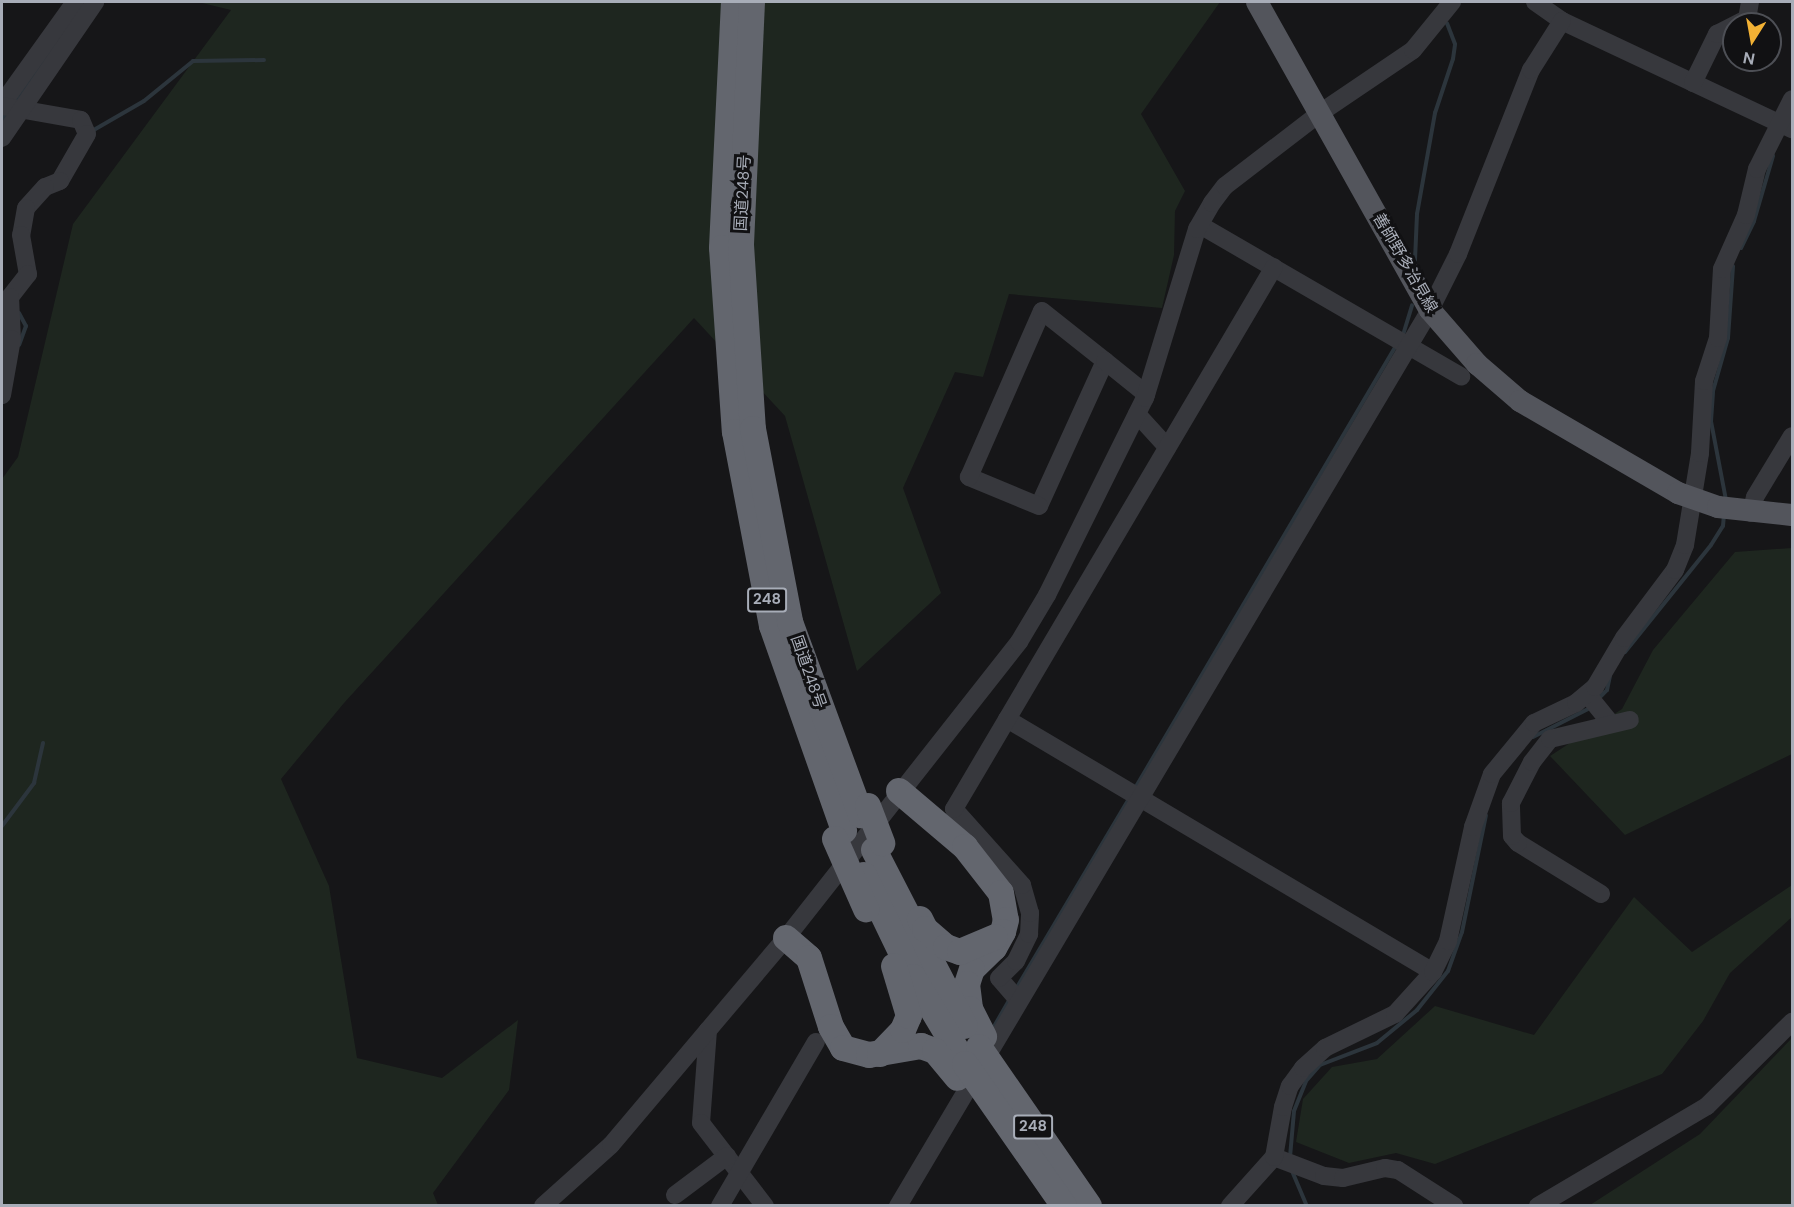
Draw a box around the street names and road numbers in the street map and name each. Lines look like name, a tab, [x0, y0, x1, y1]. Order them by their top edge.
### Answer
street label: 国道248号	[731, 154, 755, 232]
street label: 善師野多治見線	[1369, 210, 1441, 316]
road number: 248	[746, 588, 788, 612]
street label: 国道248号	[786, 633, 830, 711]
road number: 248	[1012, 1115, 1054, 1139]

